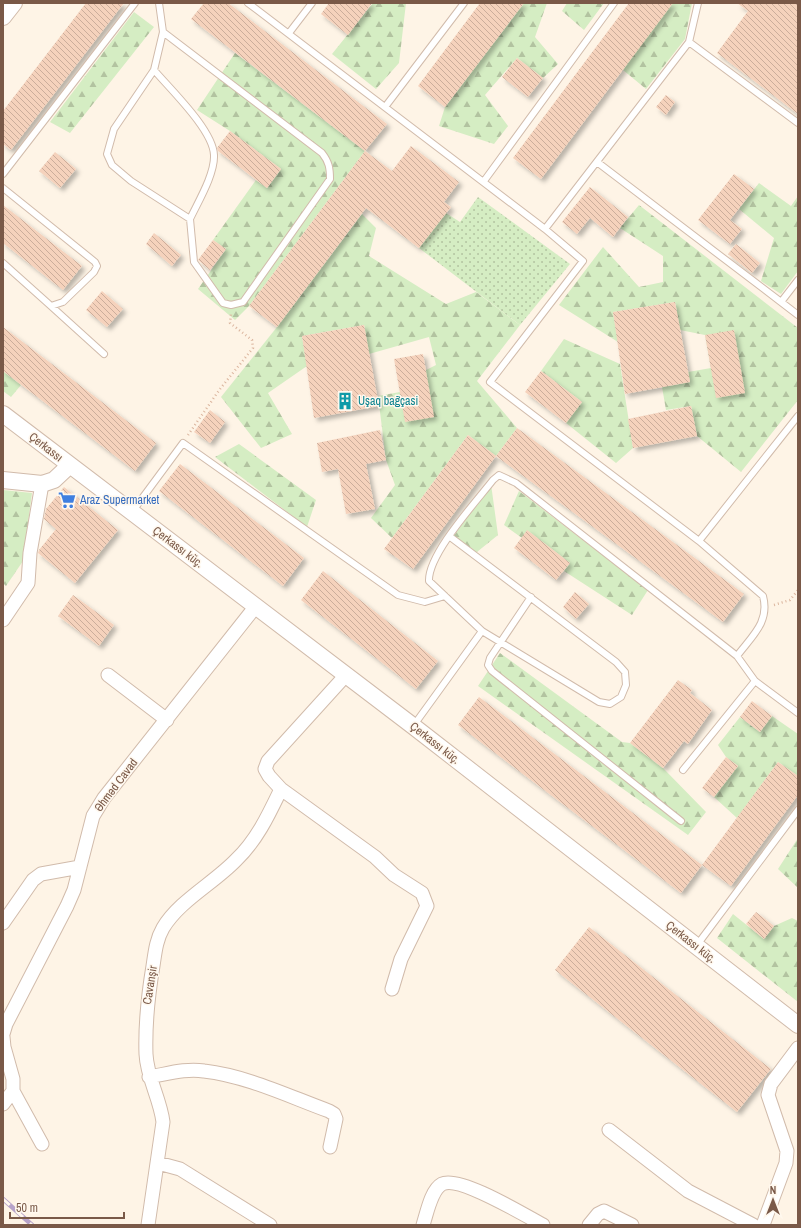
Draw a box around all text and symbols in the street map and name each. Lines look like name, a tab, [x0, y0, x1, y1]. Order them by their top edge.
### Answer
building icon: Uşaq bağçasi	[335, 391, 355, 411]
place label: Uşaq bağçasi	[358, 393, 418, 409]
street label: Çerkassı	[26, 429, 66, 465]
supermarket icon: Araz Supermarket	[57, 490, 77, 510]
place label: Araz Supermarket	[79, 492, 160, 508]
street label: Çerkassı küç.	[149, 523, 207, 571]
street label: Çerkassı küç.	[407, 718, 463, 768]
street label: Əhməd Cavad	[91, 755, 141, 815]
street label: Çerkassı küç.	[663, 917, 719, 967]
street label: Cavanşir	[139, 964, 161, 1006]
north arrow	[753, 1180, 793, 1220]
text: N	[770, 1183, 776, 1197]
scale bar	[10, 1194, 124, 1220]
text: 50 m	[16, 1200, 38, 1216]

